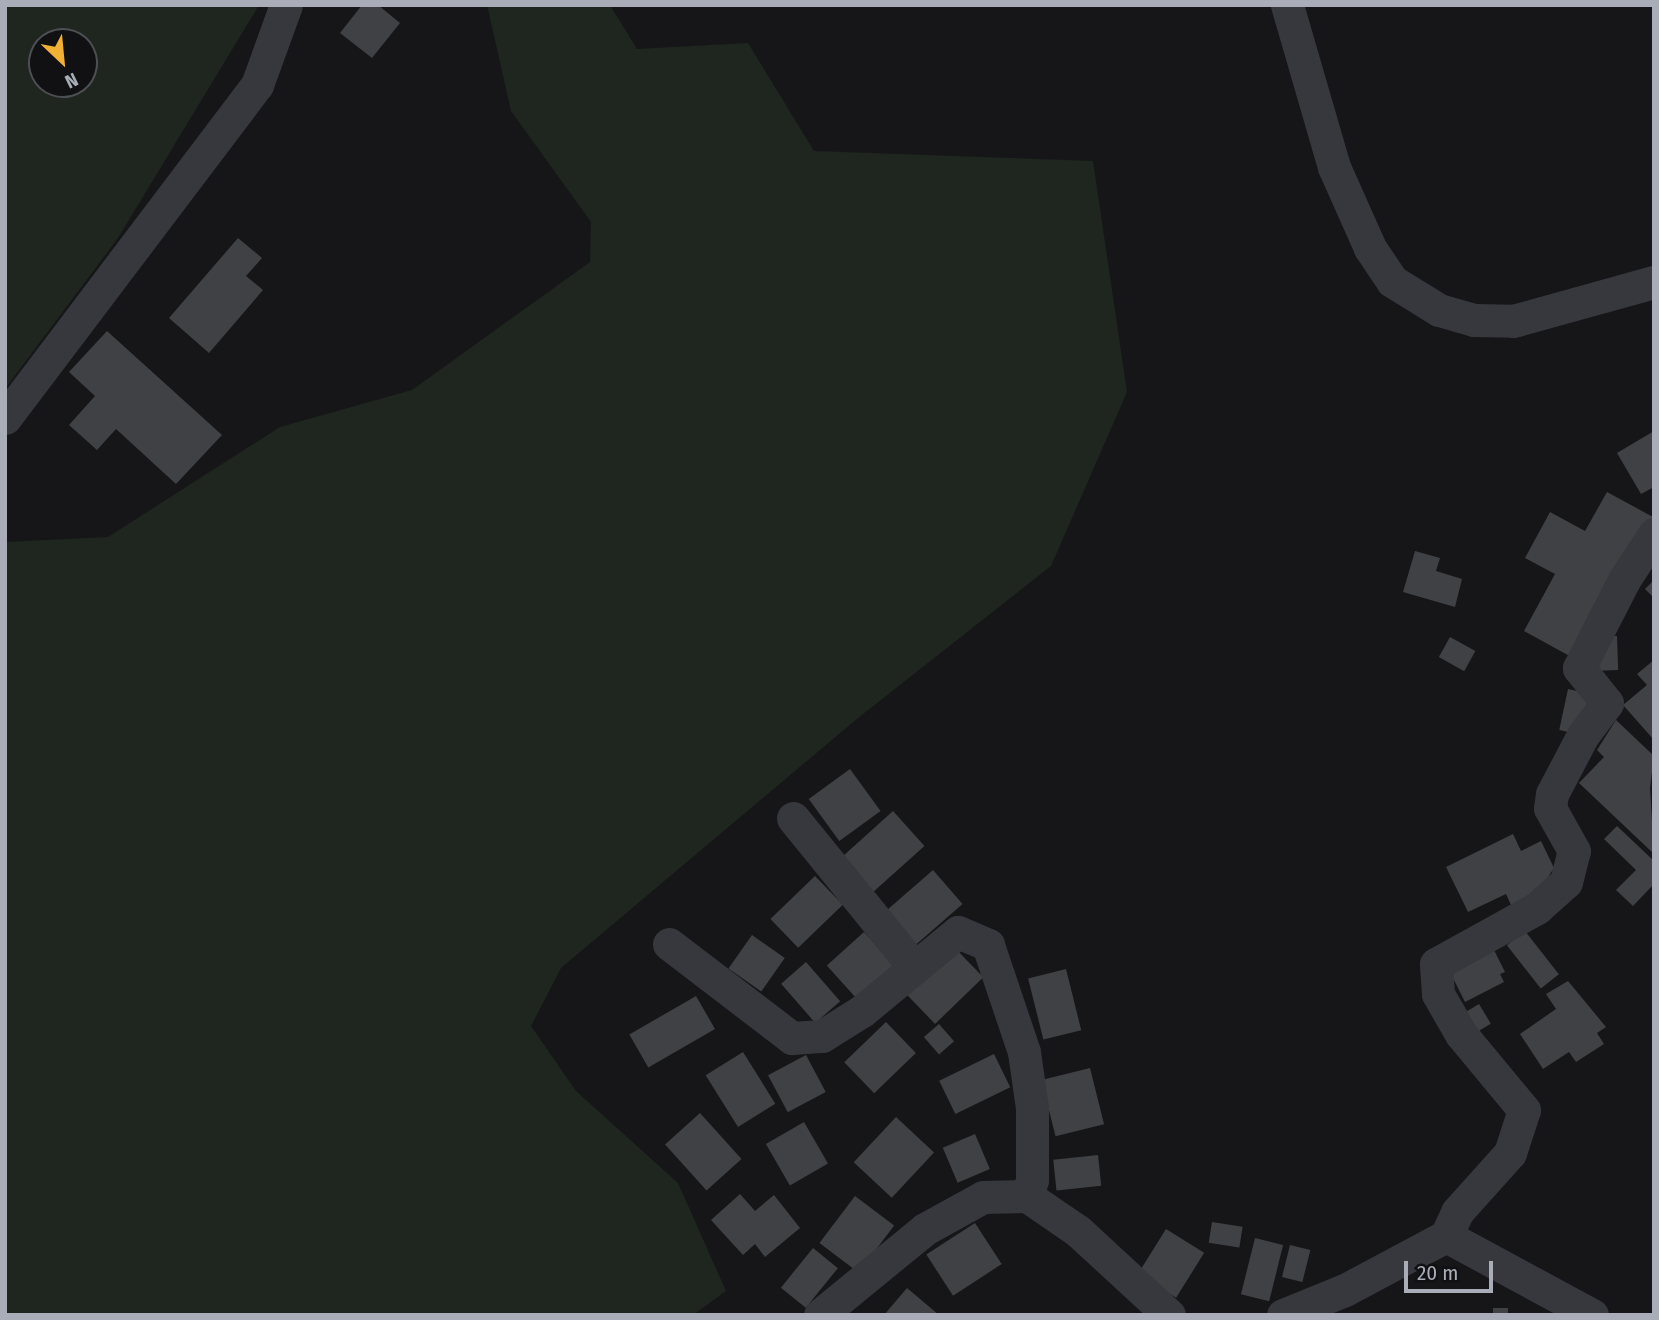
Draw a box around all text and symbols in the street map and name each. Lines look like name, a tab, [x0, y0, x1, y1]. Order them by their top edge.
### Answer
north arrow	[28, 28, 98, 98]
text: N	[61, 68, 82, 93]
scale bar	[1407, 1246, 1496, 1290]
text: 20 m	[1417, 1260, 1458, 1286]

